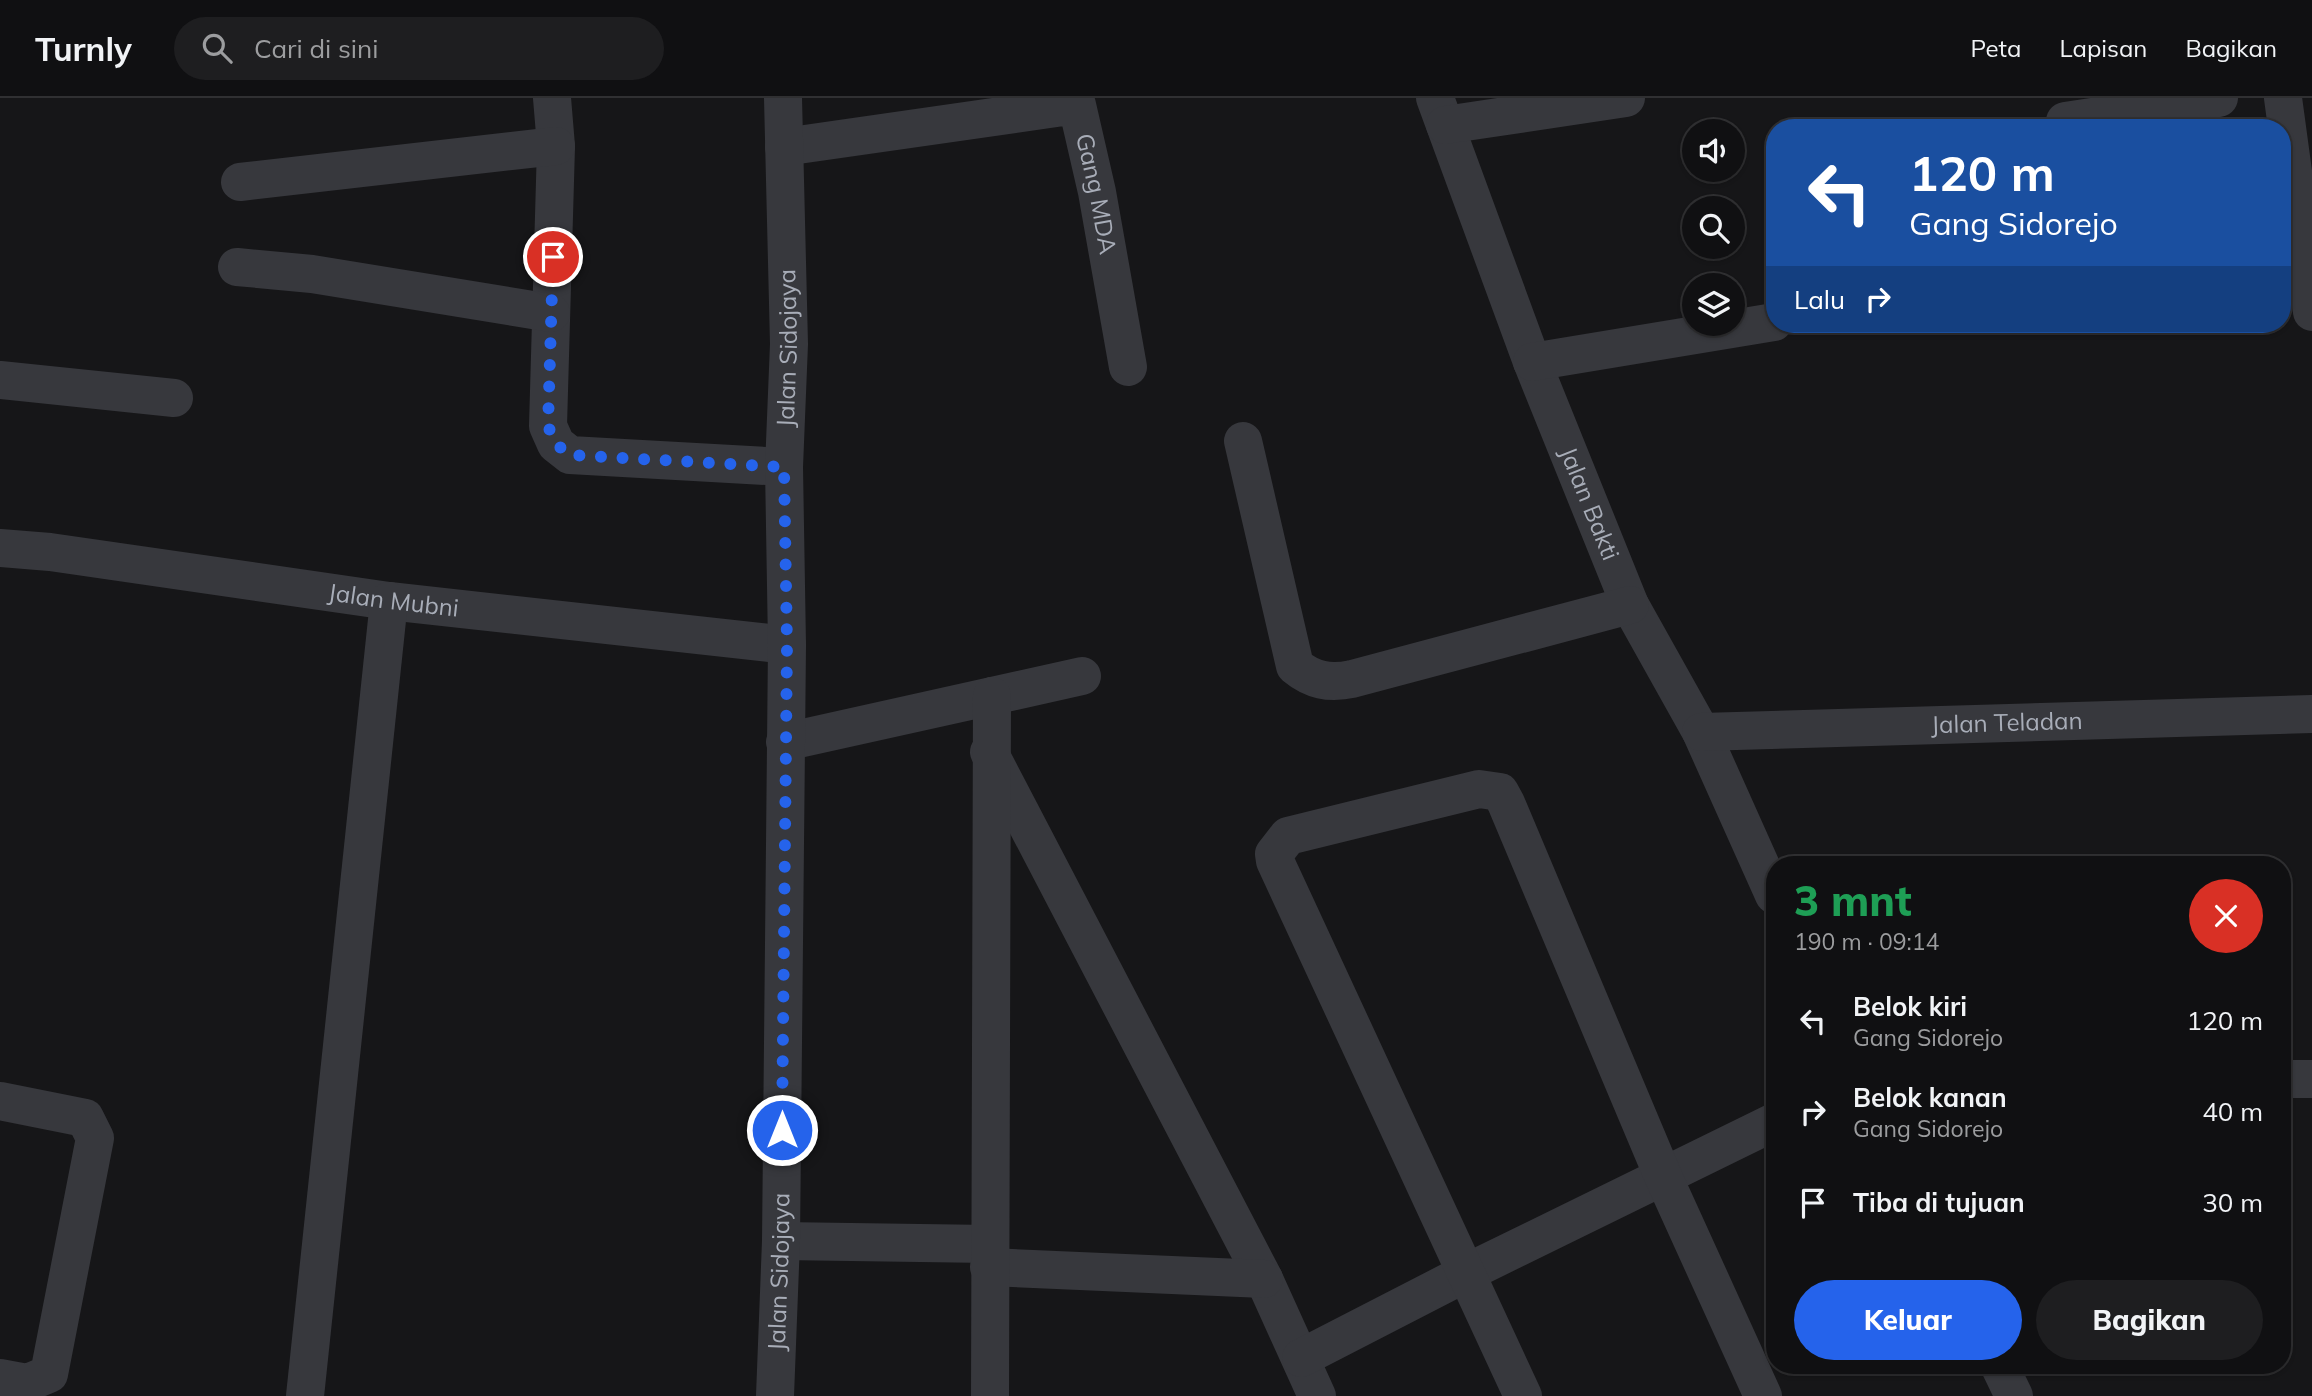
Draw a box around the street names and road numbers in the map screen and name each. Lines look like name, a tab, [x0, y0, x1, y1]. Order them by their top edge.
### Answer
street label: Gang MDA	[1070, 130, 1124, 257]
street label: Jalan Sidojaya	[770, 269, 803, 428]
street label: Jalan Bakti	[1554, 442, 1626, 564]
street label: Jalan Mubni	[326, 576, 460, 623]
street label: Jalan Teladan	[1931, 705, 2083, 739]
street label: Jalan Sidojaya	[761, 1193, 795, 1352]

